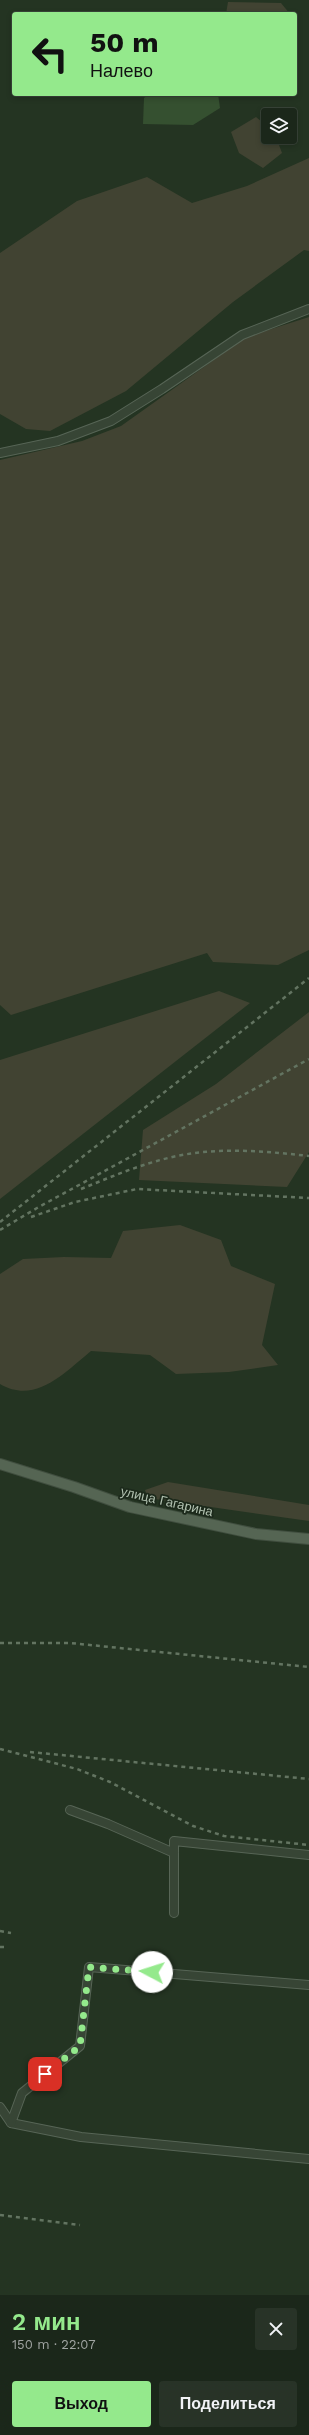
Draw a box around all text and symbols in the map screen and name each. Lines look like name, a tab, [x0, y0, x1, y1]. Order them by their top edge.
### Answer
text: 50 m	[90, 26, 159, 59]
icon: left	[24, 28, 76, 80]
text: Налево	[90, 60, 153, 81]
map controls	[261, 108, 297, 144]
button: layers	[261, 108, 297, 144]
street label: улица Гагарина	[119, 1484, 215, 1520]
position arrow	[131, 1951, 173, 1993]
pin	[28, 2057, 62, 2091]
icon: arrive	[34, 2063, 56, 2085]
text: 2 мин	[12, 2308, 81, 2336]
button: close	[255, 2308, 297, 2350]
text: 150 m · 22:07	[12, 2337, 95, 2352]
button: Выход	[12, 2381, 151, 2427]
button: Поделиться	[159, 2381, 297, 2427]

